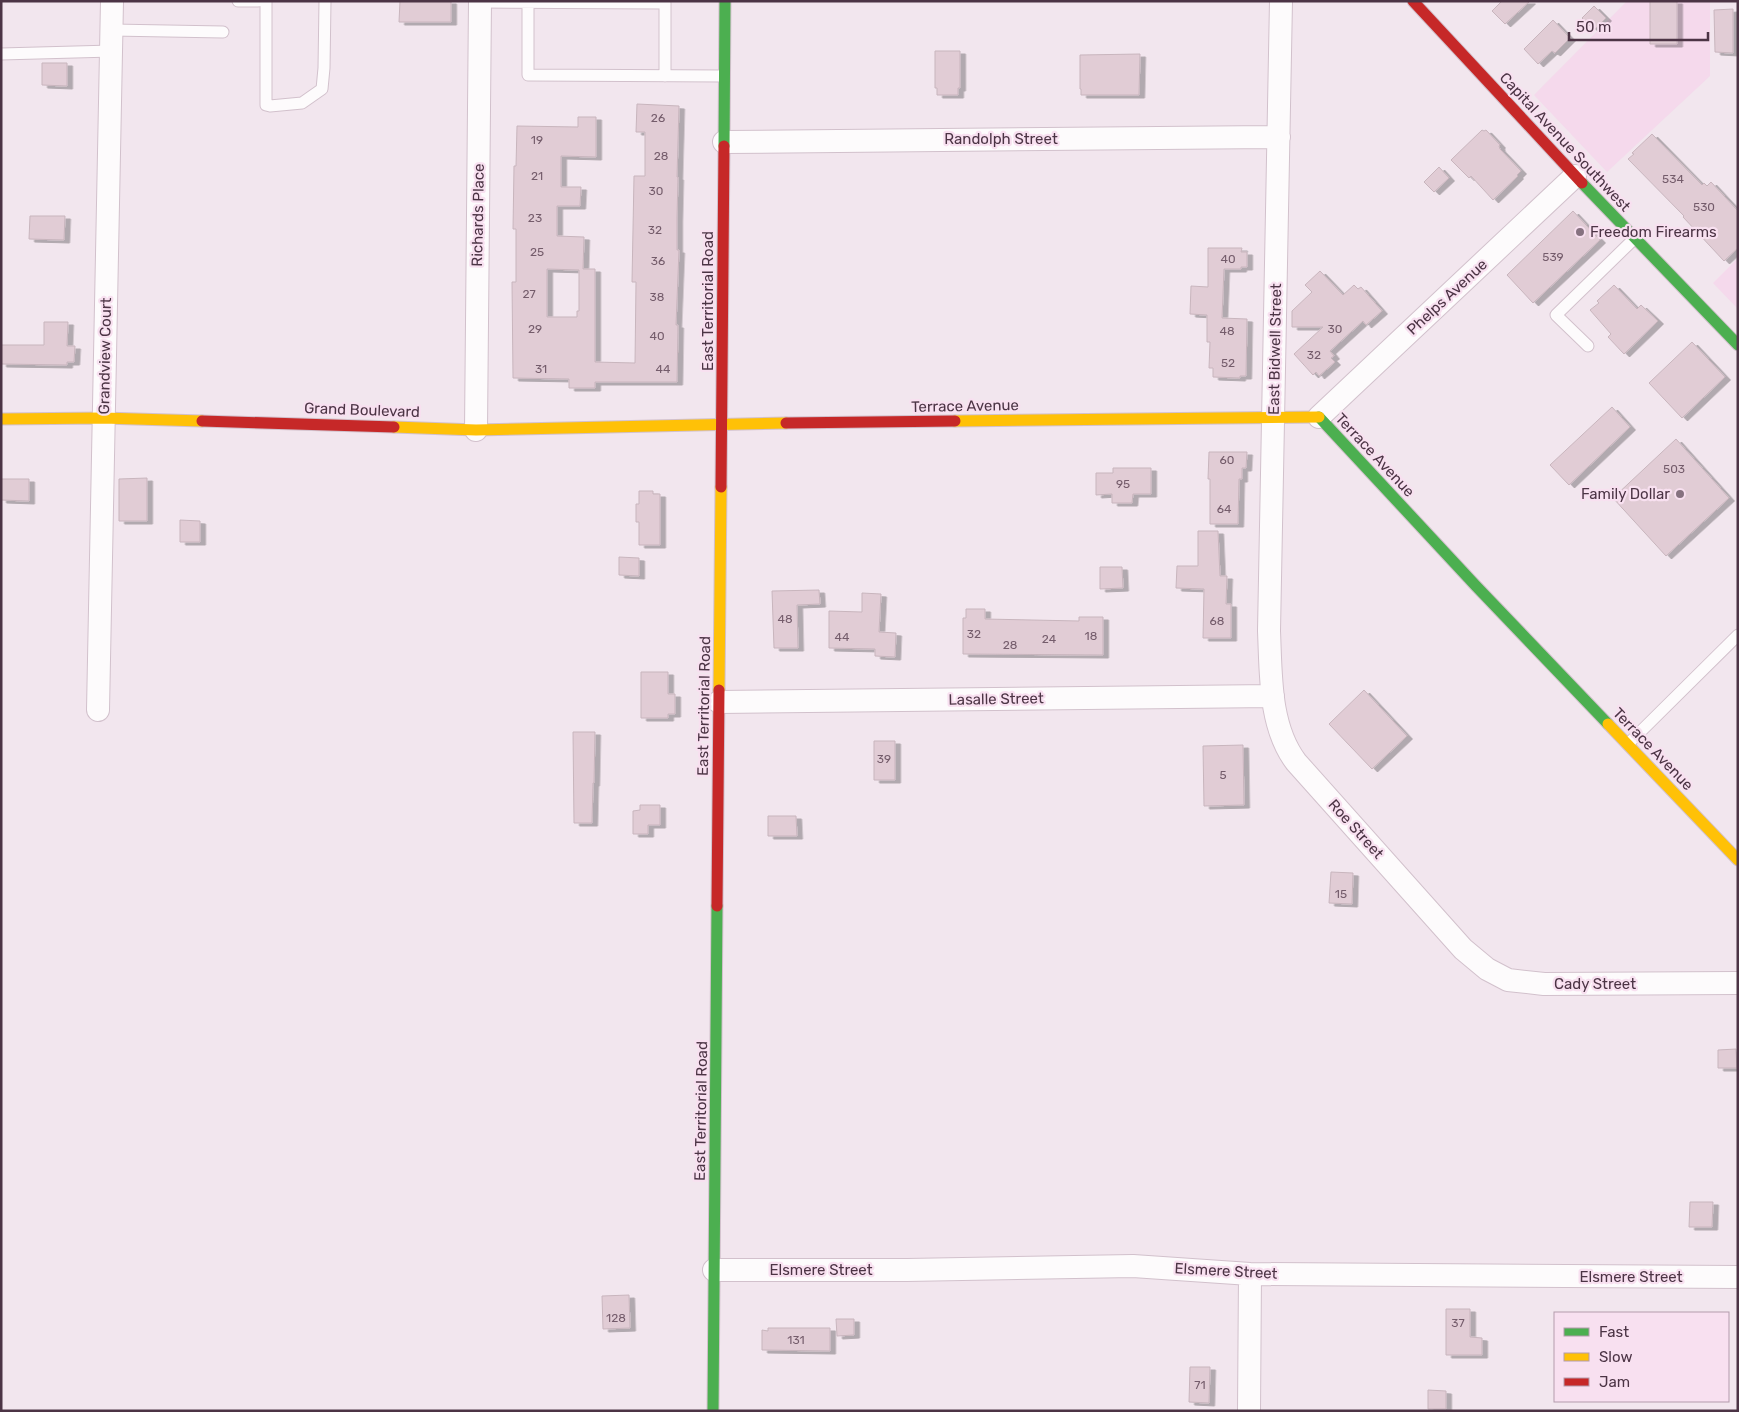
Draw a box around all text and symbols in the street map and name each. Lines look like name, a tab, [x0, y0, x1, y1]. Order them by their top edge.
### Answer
scale bar	[1569, 10, 1708, 42]
text: 50 m	[1576, 18, 1611, 36]
street label: Capital Avenue Southwest	[1496, 69, 1634, 215]
house number: 26	[651, 111, 665, 125]
street label: Randolph Street	[944, 130, 1058, 148]
house number: 19	[531, 133, 543, 147]
house number: 28	[654, 149, 668, 163]
street label: Richards Place	[468, 163, 488, 267]
house number: 21	[531, 169, 543, 183]
house number: 534	[1662, 172, 1684, 186]
house number: 30	[649, 184, 663, 198]
house number: 530	[1693, 200, 1715, 214]
house number: 23	[528, 211, 542, 225]
house number: 32	[648, 223, 662, 237]
place label: Freedom Firearms	[1590, 223, 1717, 241]
marker: Freedom Firearms	[1574, 226, 1586, 238]
street label: East Territorial Road	[699, 231, 717, 371]
house number: 25	[530, 245, 544, 259]
house number: 539	[1542, 250, 1564, 264]
house number: 40	[1220, 252, 1236, 266]
house number: 36	[651, 254, 665, 268]
street label: Phelps Avenue	[1403, 255, 1491, 339]
street label: East Bidwell Street	[1265, 283, 1285, 415]
house number: 27	[522, 287, 536, 301]
house number: 38	[650, 290, 664, 304]
street label: Grandview Court	[95, 297, 115, 415]
house number: 29	[528, 322, 542, 336]
house number: 30	[1328, 322, 1342, 336]
house number: 48	[1219, 324, 1235, 338]
house number: 40	[649, 329, 665, 343]
house number: 32	[1307, 348, 1321, 362]
house number: 52	[1221, 356, 1235, 370]
house number: 31	[535, 362, 547, 376]
house number: 44	[656, 362, 671, 376]
street label: Terrace Avenue	[911, 396, 1019, 416]
street label: Grand Boulevard	[304, 399, 420, 421]
street label: Terrace Avenue	[1332, 409, 1418, 501]
house number: 60	[1220, 453, 1234, 467]
house number: 503	[1663, 462, 1685, 476]
house number: 95	[1116, 477, 1130, 491]
place label: Family Dollar	[1581, 485, 1670, 503]
marker: Family Dollar	[1674, 488, 1686, 500]
house number: 64	[1217, 502, 1232, 516]
house number: 48	[777, 612, 793, 626]
house number: 68	[1210, 614, 1224, 628]
house number: 32	[967, 627, 981, 641]
house number: 18	[1085, 629, 1097, 643]
house number: 44	[835, 630, 850, 644]
house number: 24	[1042, 632, 1057, 646]
street label: East Territorial Road	[694, 636, 714, 776]
house number: 28	[1003, 638, 1017, 652]
street label: Lasalle Street	[948, 689, 1044, 709]
street label: Terrace Avenue	[1609, 704, 1697, 794]
house number: 39	[877, 752, 891, 766]
house number: 5	[1219, 768, 1227, 782]
street label: Roe Street	[1325, 796, 1387, 863]
house number: 15	[1335, 887, 1347, 901]
street label: Cady Street	[1554, 975, 1636, 993]
street label: East Territorial Road	[691, 1041, 711, 1181]
street label: Elsmere Street	[1174, 1259, 1278, 1283]
street label: Elsmere Street	[769, 1261, 873, 1279]
street label: Elsmere Street	[1579, 1268, 1683, 1286]
house number: 128	[606, 1311, 626, 1325]
legend	[1554, 1312, 1729, 1402]
house number: 37	[1451, 1316, 1465, 1330]
text: Fast	[1599, 1323, 1629, 1341]
house number: 131	[787, 1333, 805, 1347]
text: Slow	[1599, 1348, 1632, 1366]
text: Jam	[1599, 1373, 1630, 1391]
house number: 71	[1194, 1378, 1206, 1392]

